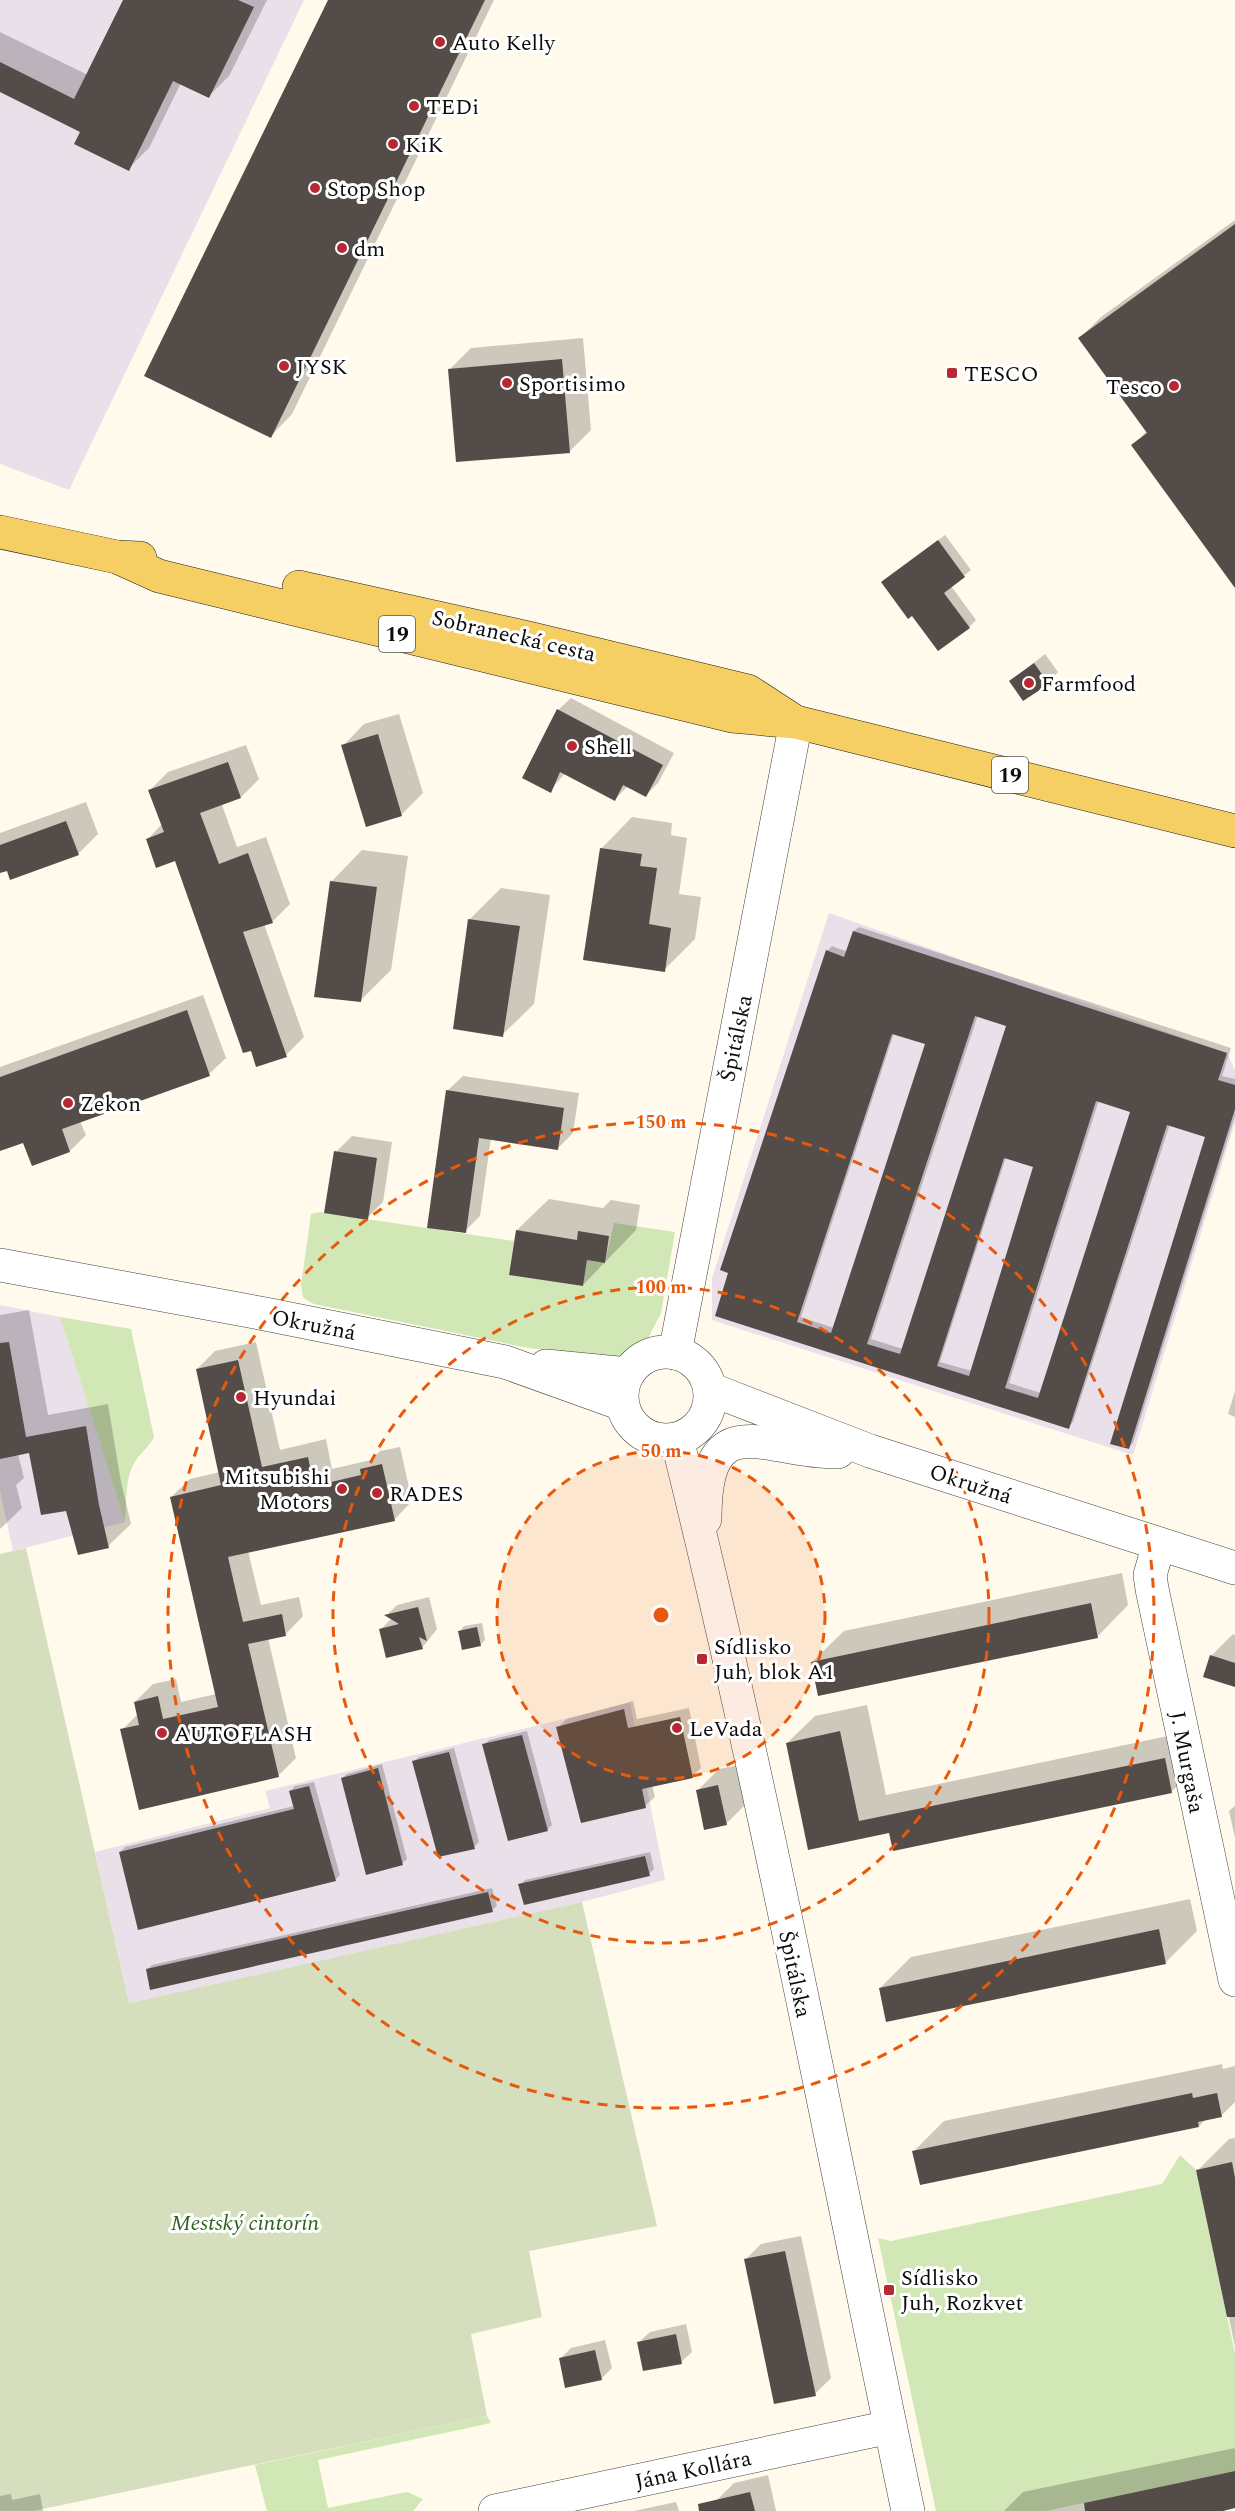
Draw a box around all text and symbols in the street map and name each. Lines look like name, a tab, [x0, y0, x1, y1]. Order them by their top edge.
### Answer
place label: Auto Kelly	[452, 27, 557, 60]
marker: Auto Kelly	[433, 35, 447, 49]
place label: TEDi	[426, 91, 479, 124]
marker: TEDi	[407, 99, 421, 113]
place label: KiK	[405, 129, 443, 162]
marker: KiK	[386, 137, 400, 151]
place label: Stop Shop	[327, 173, 425, 206]
marker: Stop Shop	[308, 181, 322, 195]
place label: dm	[354, 233, 385, 266]
marker: dm	[335, 241, 349, 255]
place label: JYSK	[296, 351, 348, 384]
place label: TESCO	[964, 358, 1039, 391]
marker: JYSK	[277, 359, 291, 373]
marker: TESCO	[945, 366, 959, 380]
place label: Sportisimo	[519, 368, 626, 401]
place label: Tesco	[1106, 371, 1162, 404]
marker: Sportisimo	[500, 376, 514, 390]
marker: Tesco	[1167, 379, 1181, 393]
street label: Sobranecká cesta	[429, 602, 599, 671]
road number: 19	[379, 616, 415, 652]
place label: Farmfood	[1041, 668, 1136, 701]
marker: Farmfood	[1022, 676, 1036, 690]
place label: Shell	[584, 731, 632, 764]
marker: Shell	[565, 739, 579, 753]
road number: 19	[992, 757, 1028, 793]
street label: Špitálska	[711, 992, 762, 1085]
place label: Zekon	[80, 1088, 141, 1121]
marker: Zekon	[61, 1096, 75, 1110]
text: 150 m	[635, 1109, 687, 1136]
text: 100 m	[635, 1274, 687, 1301]
street label: Okružná	[269, 1301, 359, 1350]
place label: Hyundai	[253, 1382, 336, 1415]
marker: Hyundai	[234, 1390, 248, 1404]
text: 50 m	[641, 1438, 681, 1465]
street label: Okružná	[925, 1456, 1016, 1513]
place label: Mitsubishi Motors	[224, 1461, 330, 1519]
place label: RADES	[389, 1478, 463, 1511]
marker: Mitsubishi Motors	[335, 1482, 349, 1496]
marker: RADES	[370, 1486, 384, 1500]
centre of rings	[651, 1605, 671, 1625]
place label: Sídlisko Juh, blok A1	[714, 1631, 834, 1689]
marker: Sídlisko Juh, blok A1	[695, 1652, 709, 1666]
street label: J. Murgaša	[1160, 1708, 1213, 1817]
place label: LeVada	[689, 1713, 763, 1746]
place label: AUTOFLASH	[174, 1718, 313, 1751]
marker: LeVada	[670, 1721, 684, 1735]
marker: AUTOFLASH	[155, 1726, 169, 1740]
street label: Špitálska	[769, 1928, 820, 2021]
park label: Mestský cintorín	[171, 2207, 320, 2240]
place label: Sídlisko Juh, Rozkvet	[901, 2262, 1024, 2320]
marker: Sídlisko Juh, Rozkvet	[882, 2283, 896, 2297]
street label: Jána Kollára	[632, 2442, 755, 2499]

